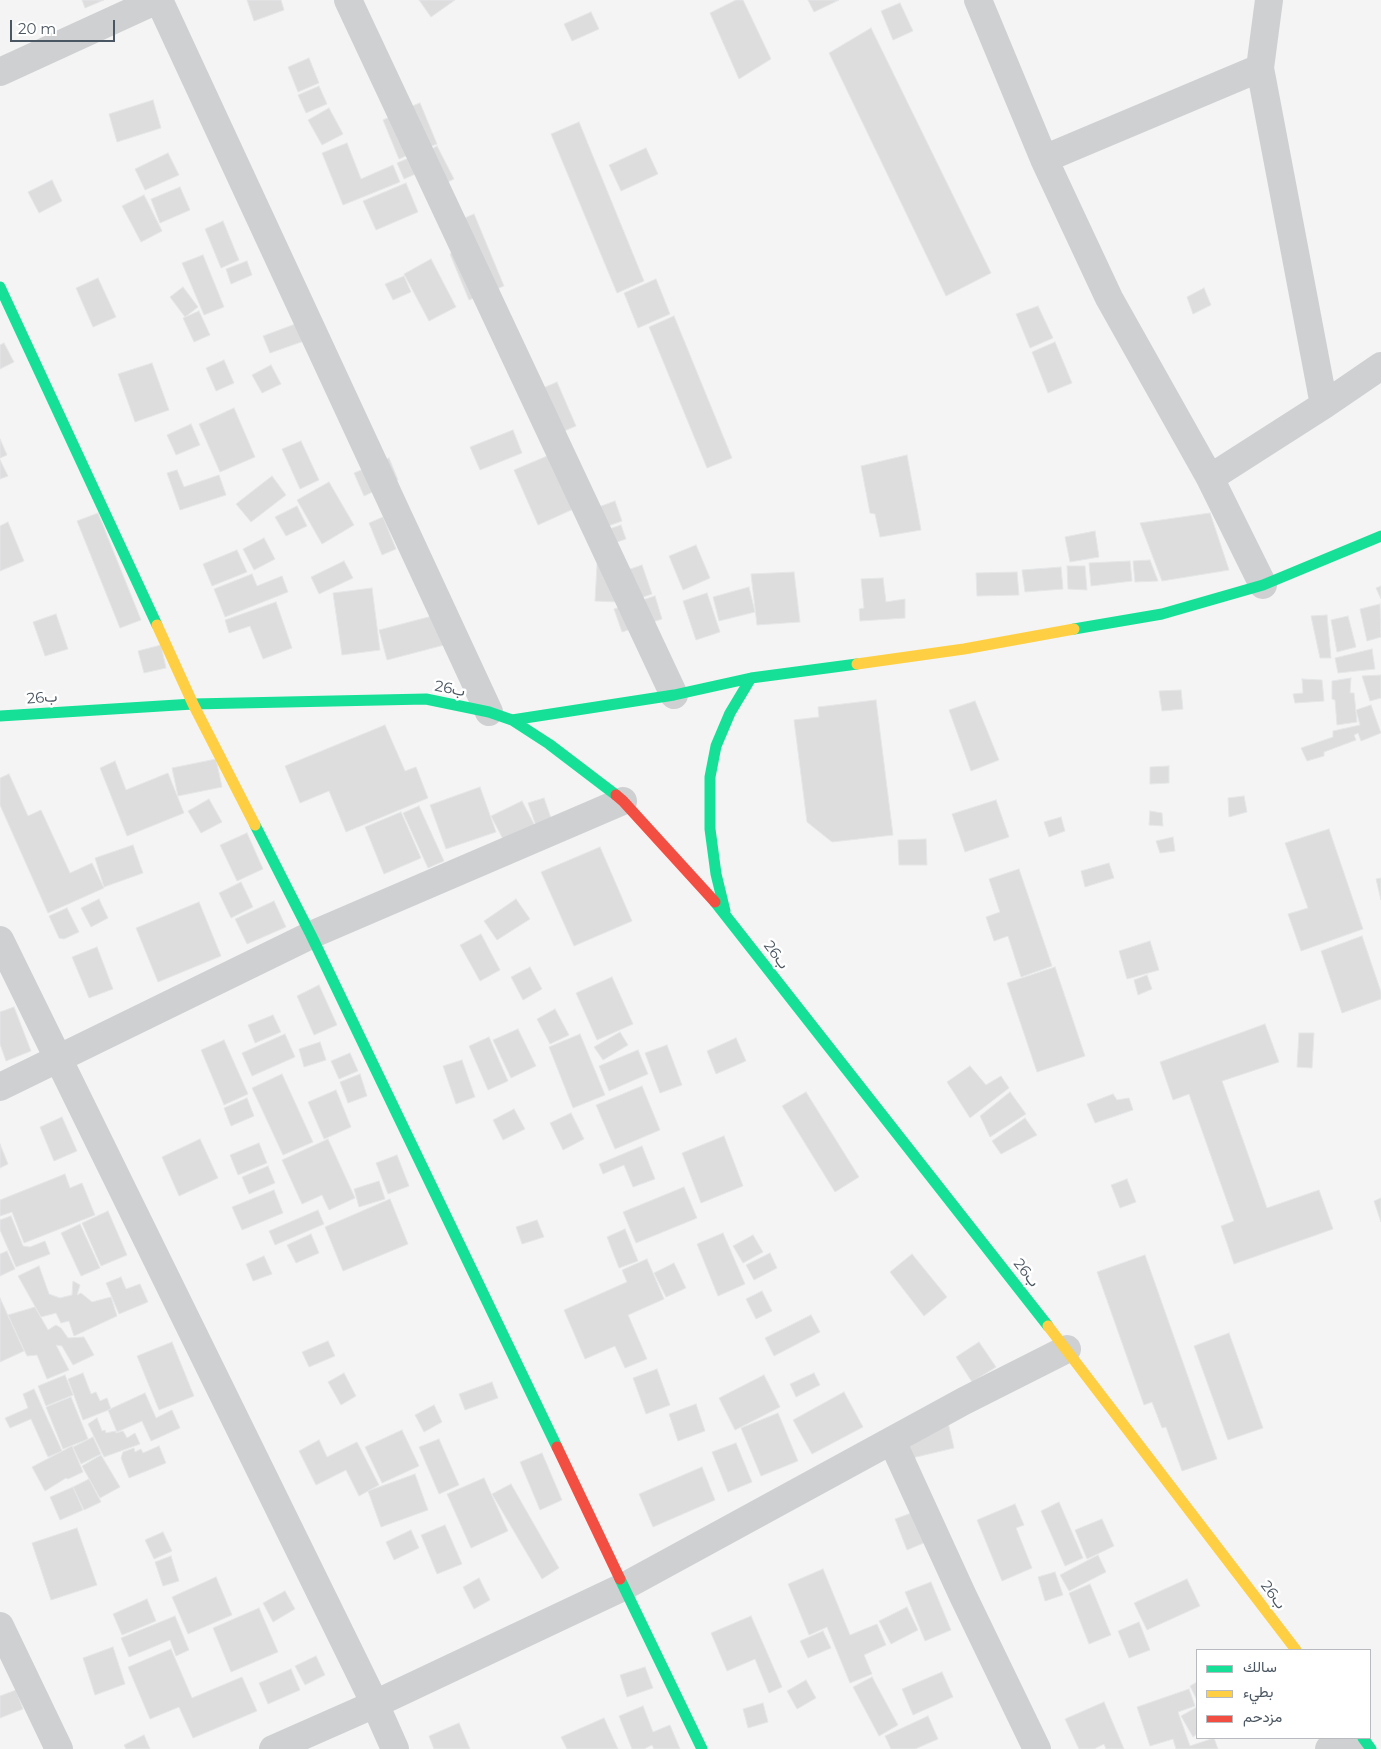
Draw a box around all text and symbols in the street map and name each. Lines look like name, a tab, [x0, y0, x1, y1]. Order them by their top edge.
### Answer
scale bar	[12, 10, 118, 42]
text: 20 m	[18, 19, 56, 38]
street label: 26ب	[433, 677, 467, 701]
street label: 26ب	[26, 688, 58, 708]
street label: 26ب	[760, 937, 792, 973]
street label: 26ب	[1009, 1255, 1043, 1291]
street label: 26ب	[1257, 1577, 1289, 1613]
legend	[1196, 1649, 1371, 1739]
text: سالك	[1243, 1657, 1277, 1676]
text: بطيء	[1243, 1682, 1273, 1701]
text: مزدحم	[1243, 1707, 1282, 1726]

